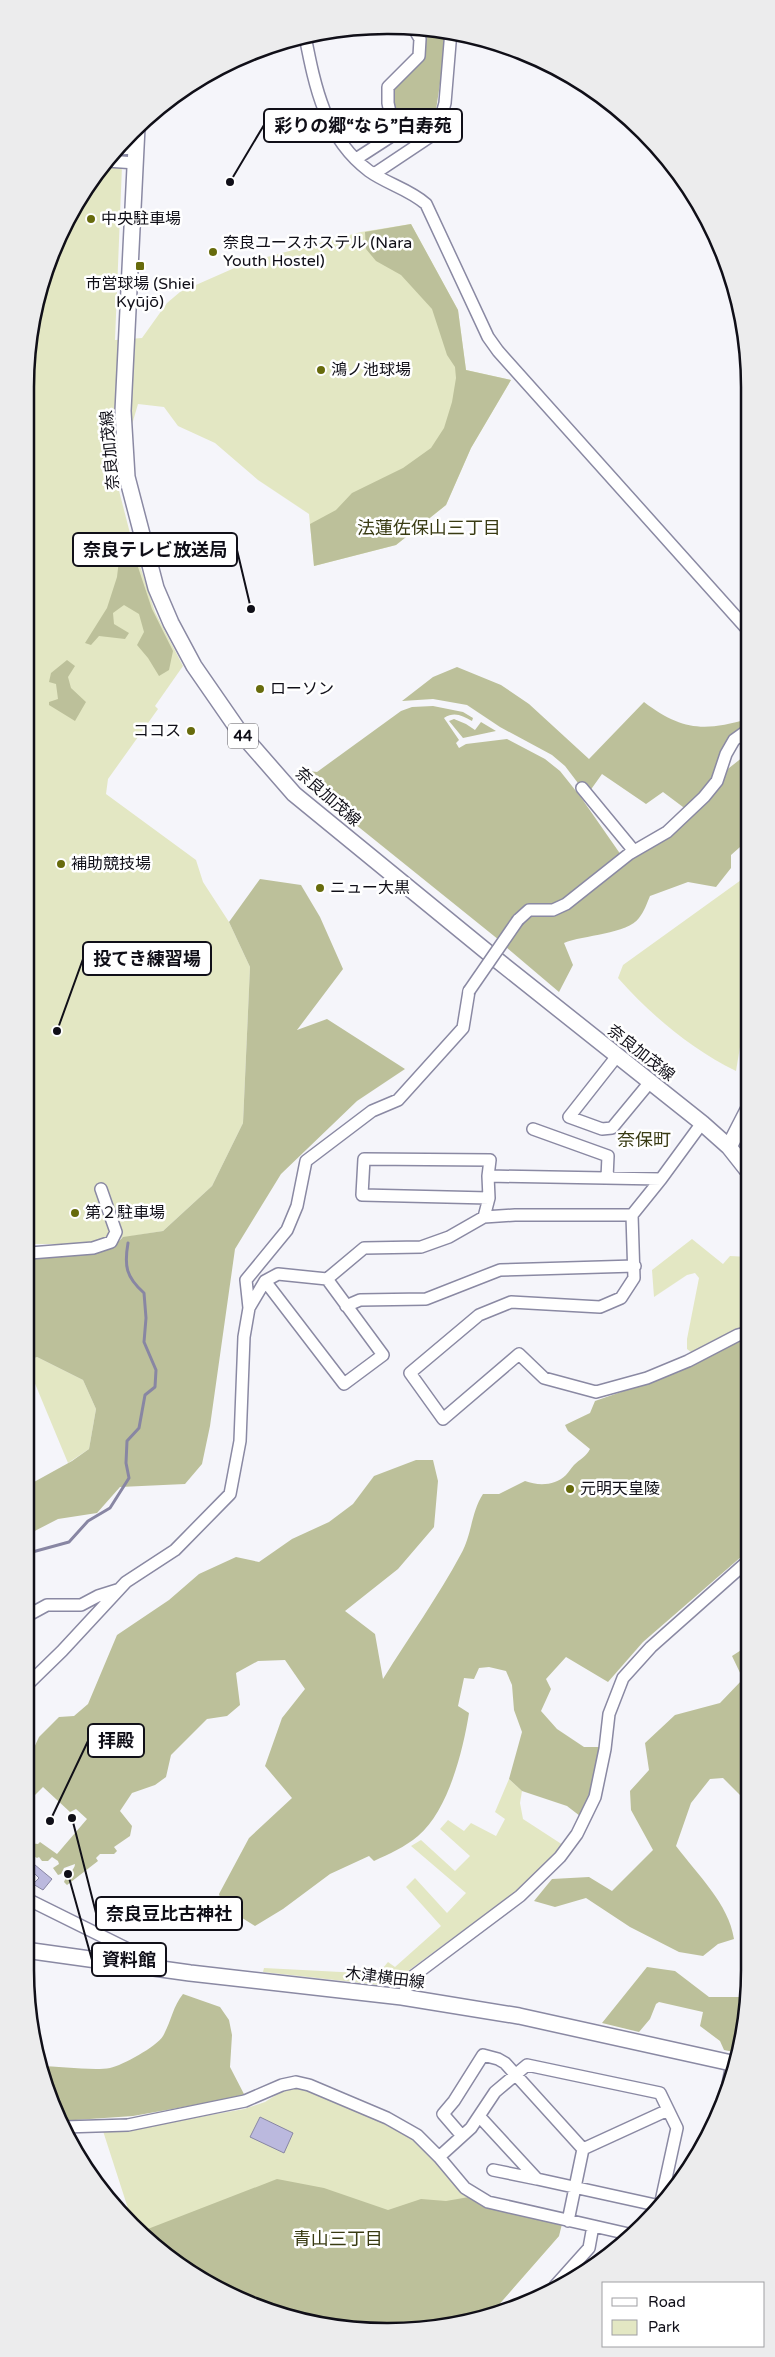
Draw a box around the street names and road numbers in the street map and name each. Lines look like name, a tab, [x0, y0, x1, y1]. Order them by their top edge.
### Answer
street label: 奈良加茂線	[97, 409, 123, 491]
road number: 44	[228, 724, 258, 748]
street label: 奈良加茂線	[291, 763, 365, 831]
street label: 奈良加茂線	[603, 1020, 679, 1086]
street label: 木津横田線	[344, 1963, 426, 1993]

